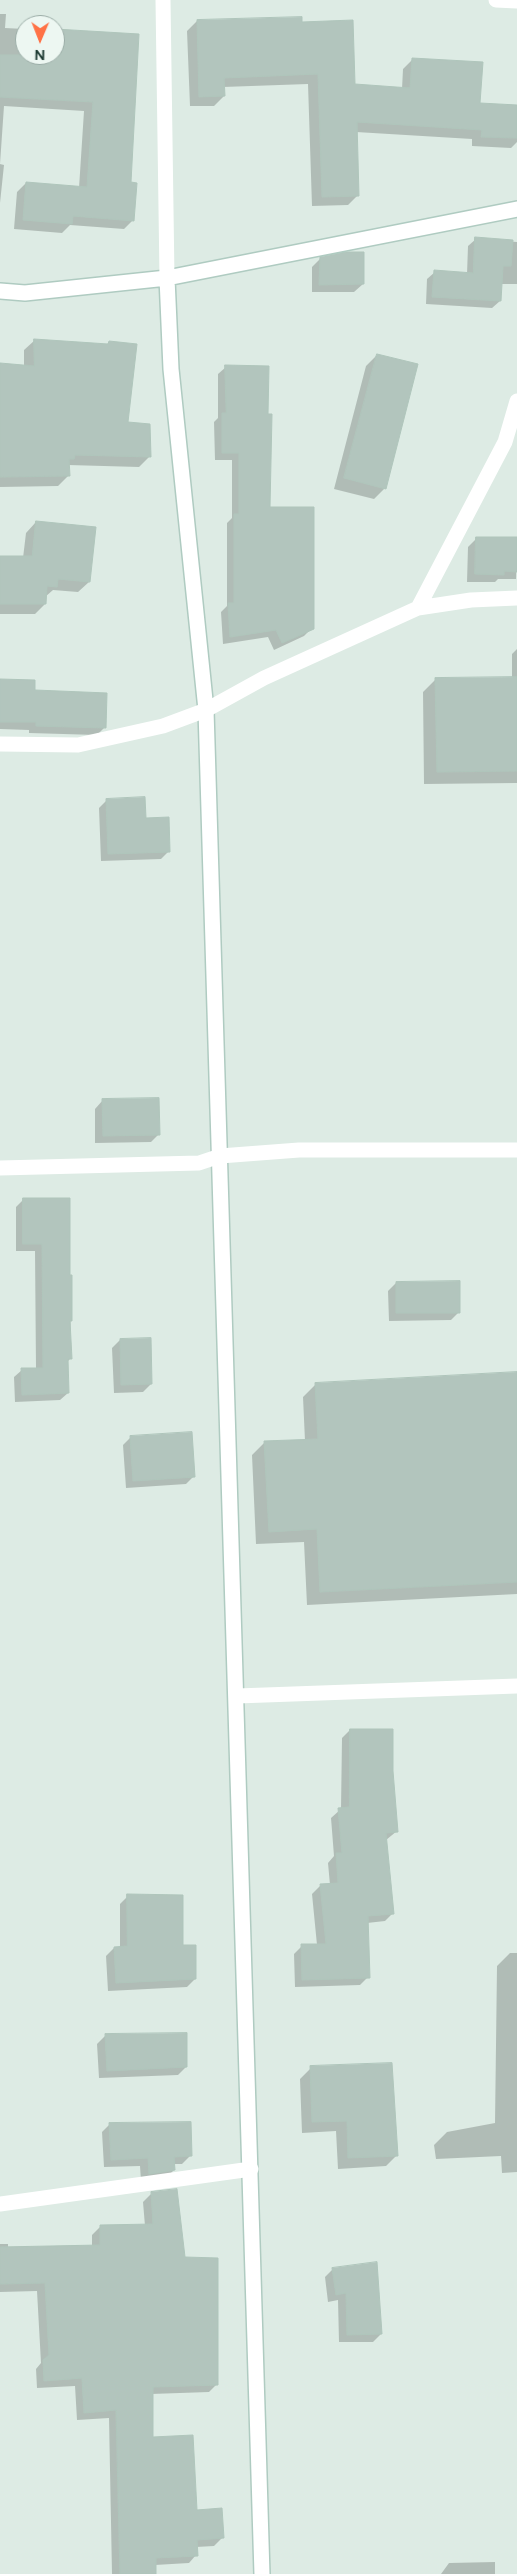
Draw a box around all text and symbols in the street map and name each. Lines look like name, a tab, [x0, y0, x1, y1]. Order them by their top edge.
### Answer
north arrow	[15, 15, 65, 65]
text: N	[34, 46, 45, 63]

